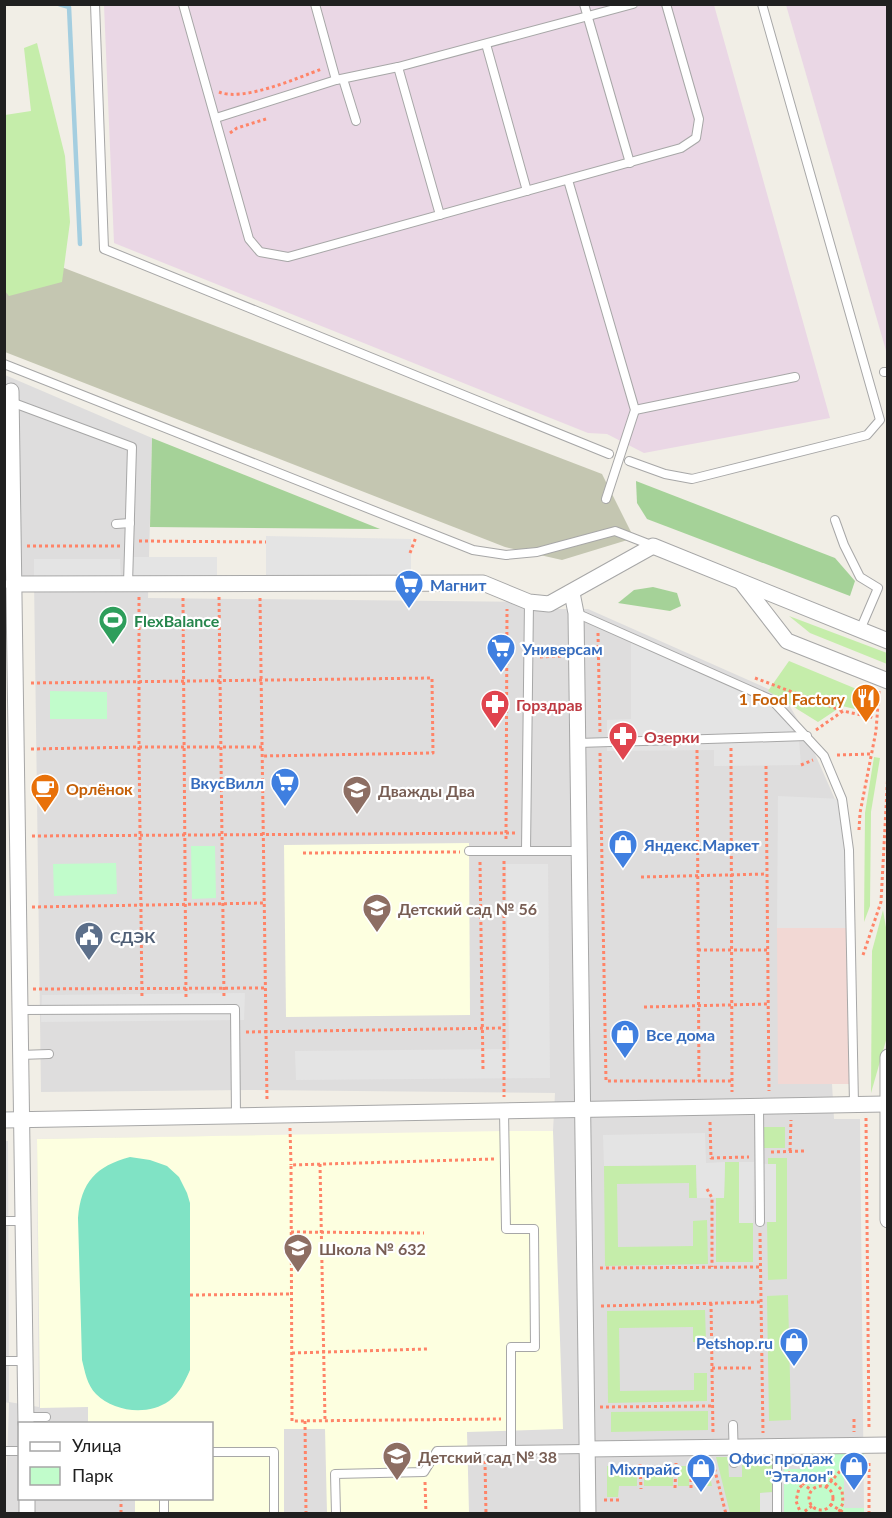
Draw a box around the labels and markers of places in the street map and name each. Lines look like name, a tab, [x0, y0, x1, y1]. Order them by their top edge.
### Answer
supermarket icon: Магнит	[393, 568, 425, 610]
place label: Магнит	[430, 575, 487, 594]
sports icon: FlexBalance	[97, 604, 129, 646]
place label: FlexBalance	[134, 611, 220, 630]
supermarket icon: Универсам	[485, 632, 517, 674]
place label: Универсам	[521, 639, 603, 658]
restaurant icon: 1 Food Factory	[850, 682, 882, 724]
pharmacy icon: Горздрав	[479, 688, 511, 730]
place label: 1 Food Factory	[739, 689, 846, 708]
place label: Горздрав	[516, 695, 583, 714]
pharmacy icon: Озерки	[607, 720, 639, 762]
place label: Озерки	[644, 727, 700, 746]
supermarket icon: ВкусВилл	[269, 766, 301, 808]
cafe icon: Орлёнок	[29, 772, 61, 814]
place label: ВкусВилл	[190, 773, 264, 792]
school or university icon: Дважды Два	[341, 774, 373, 816]
place label: Орлёнок	[66, 779, 133, 798]
place label: Дважды Два	[378, 781, 475, 800]
shop icon: Яндекс.Маркет	[607, 828, 639, 870]
place label: Яндекс.Маркет	[643, 835, 760, 854]
school or university icon: Детский сад № 56	[361, 892, 393, 934]
place label: Детский сад № 56	[398, 899, 537, 918]
public building icon: СДЭК	[73, 920, 105, 962]
place label: СДЭК	[110, 927, 156, 946]
shop icon: Все дома	[609, 1018, 641, 1060]
place label: Все дома	[646, 1025, 715, 1044]
school or university icon: Школа № 632	[282, 1232, 314, 1274]
place label: Школа № 632	[319, 1239, 426, 1258]
shop icon: Petshop.ru	[778, 1326, 810, 1368]
place label: Petshop.ru	[696, 1333, 773, 1352]
school or university icon: Детский сад № 38	[381, 1440, 413, 1482]
place label: Детский сад № 38	[418, 1447, 557, 1466]
place label: Офис продаж "Эталон"	[729, 1448, 833, 1485]
shop icon: Офис продаж "Эталон"	[838, 1450, 870, 1492]
shop icon: Mixпрайс	[685, 1452, 717, 1494]
place label: Mixпрайс	[609, 1459, 680, 1478]

